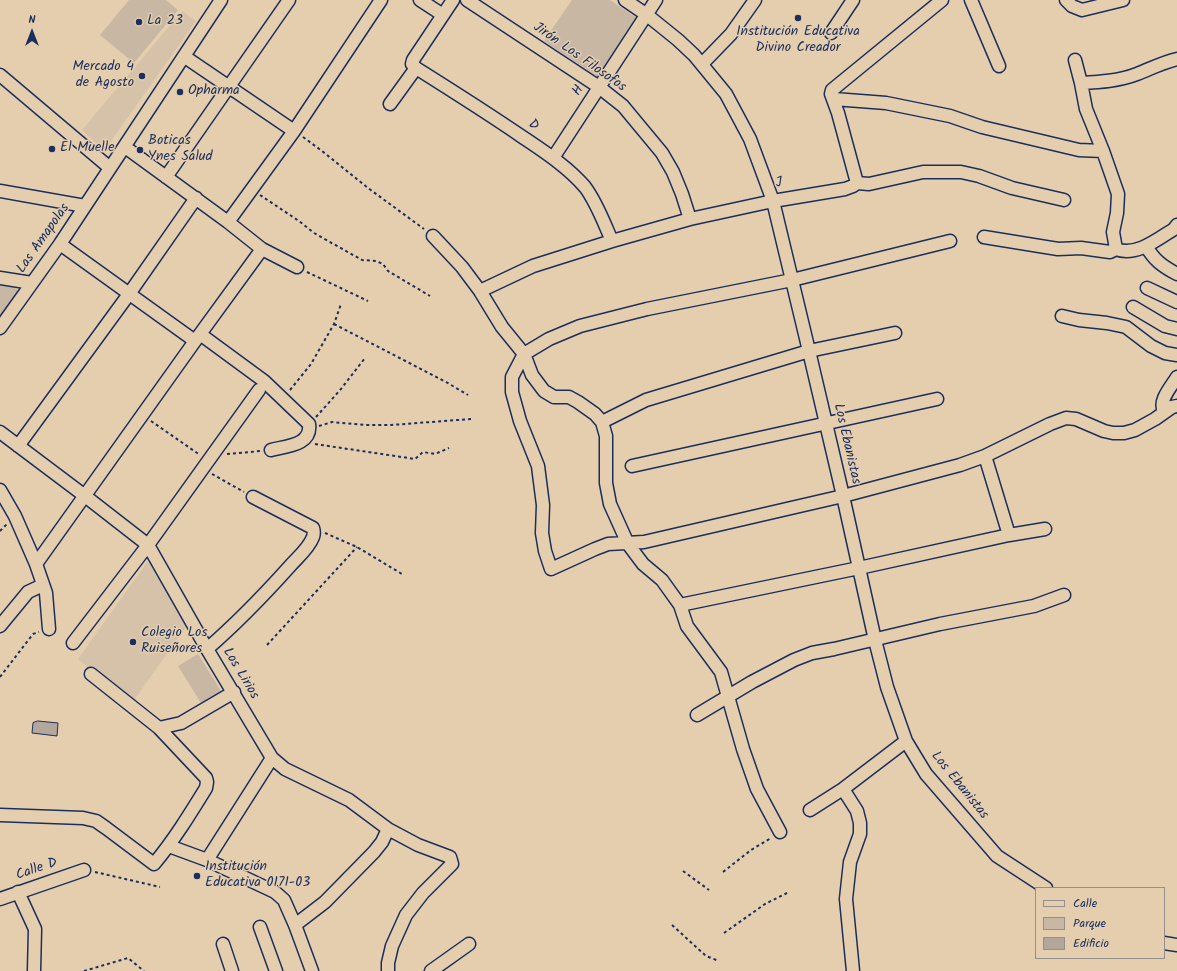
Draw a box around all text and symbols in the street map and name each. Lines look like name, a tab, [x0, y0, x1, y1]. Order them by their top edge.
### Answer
text: N	[29, 11, 35, 29]
north arrow	[12, 12, 52, 52]
marker: Institución Educativa Divino Creador	[793, 13, 803, 23]
place label: La 23	[147, 14, 183, 30]
marker: La 23	[134, 17, 144, 27]
street label: Jirón Los Filosofos	[529, 20, 629, 96]
place label: Institución Educativa Divino Creador	[736, 25, 860, 58]
place label: Mercado 4 de Agosto	[73, 60, 134, 92]
marker: Mercado 4 de Agosto	[137, 71, 147, 81]
street label: H	[569, 82, 589, 100]
place label: Opharma	[188, 84, 240, 100]
marker: Opharma	[175, 87, 185, 97]
street label: D	[525, 117, 541, 135]
place label: Boticas Ynes Salud	[148, 134, 213, 166]
place label: El Muelle	[60, 141, 114, 157]
marker: El Muelle	[47, 144, 57, 154]
marker: Boticas Ynes Salud	[135, 145, 145, 155]
street label: J	[774, 175, 784, 193]
street label: Las Amapolas	[14, 201, 74, 277]
street label: Los Ebanistas	[829, 402, 863, 486]
place label: Colegio Los Ruiseñores	[141, 626, 207, 658]
marker: Colegio Los Ruiseñores	[128, 637, 138, 647]
street label: Los Lirios	[218, 645, 262, 703]
street label: Los Ebanistas	[927, 749, 991, 823]
street label: Calle D	[14, 855, 60, 885]
place label: Institución Educativa 0171-03	[205, 860, 310, 892]
marker: Institución Educativa 0171-03	[192, 871, 202, 881]
legend	[1035, 887, 1165, 959]
text: Calle	[1073, 894, 1097, 913]
text: Parque	[1073, 914, 1106, 933]
text: Edificio	[1073, 934, 1109, 953]

